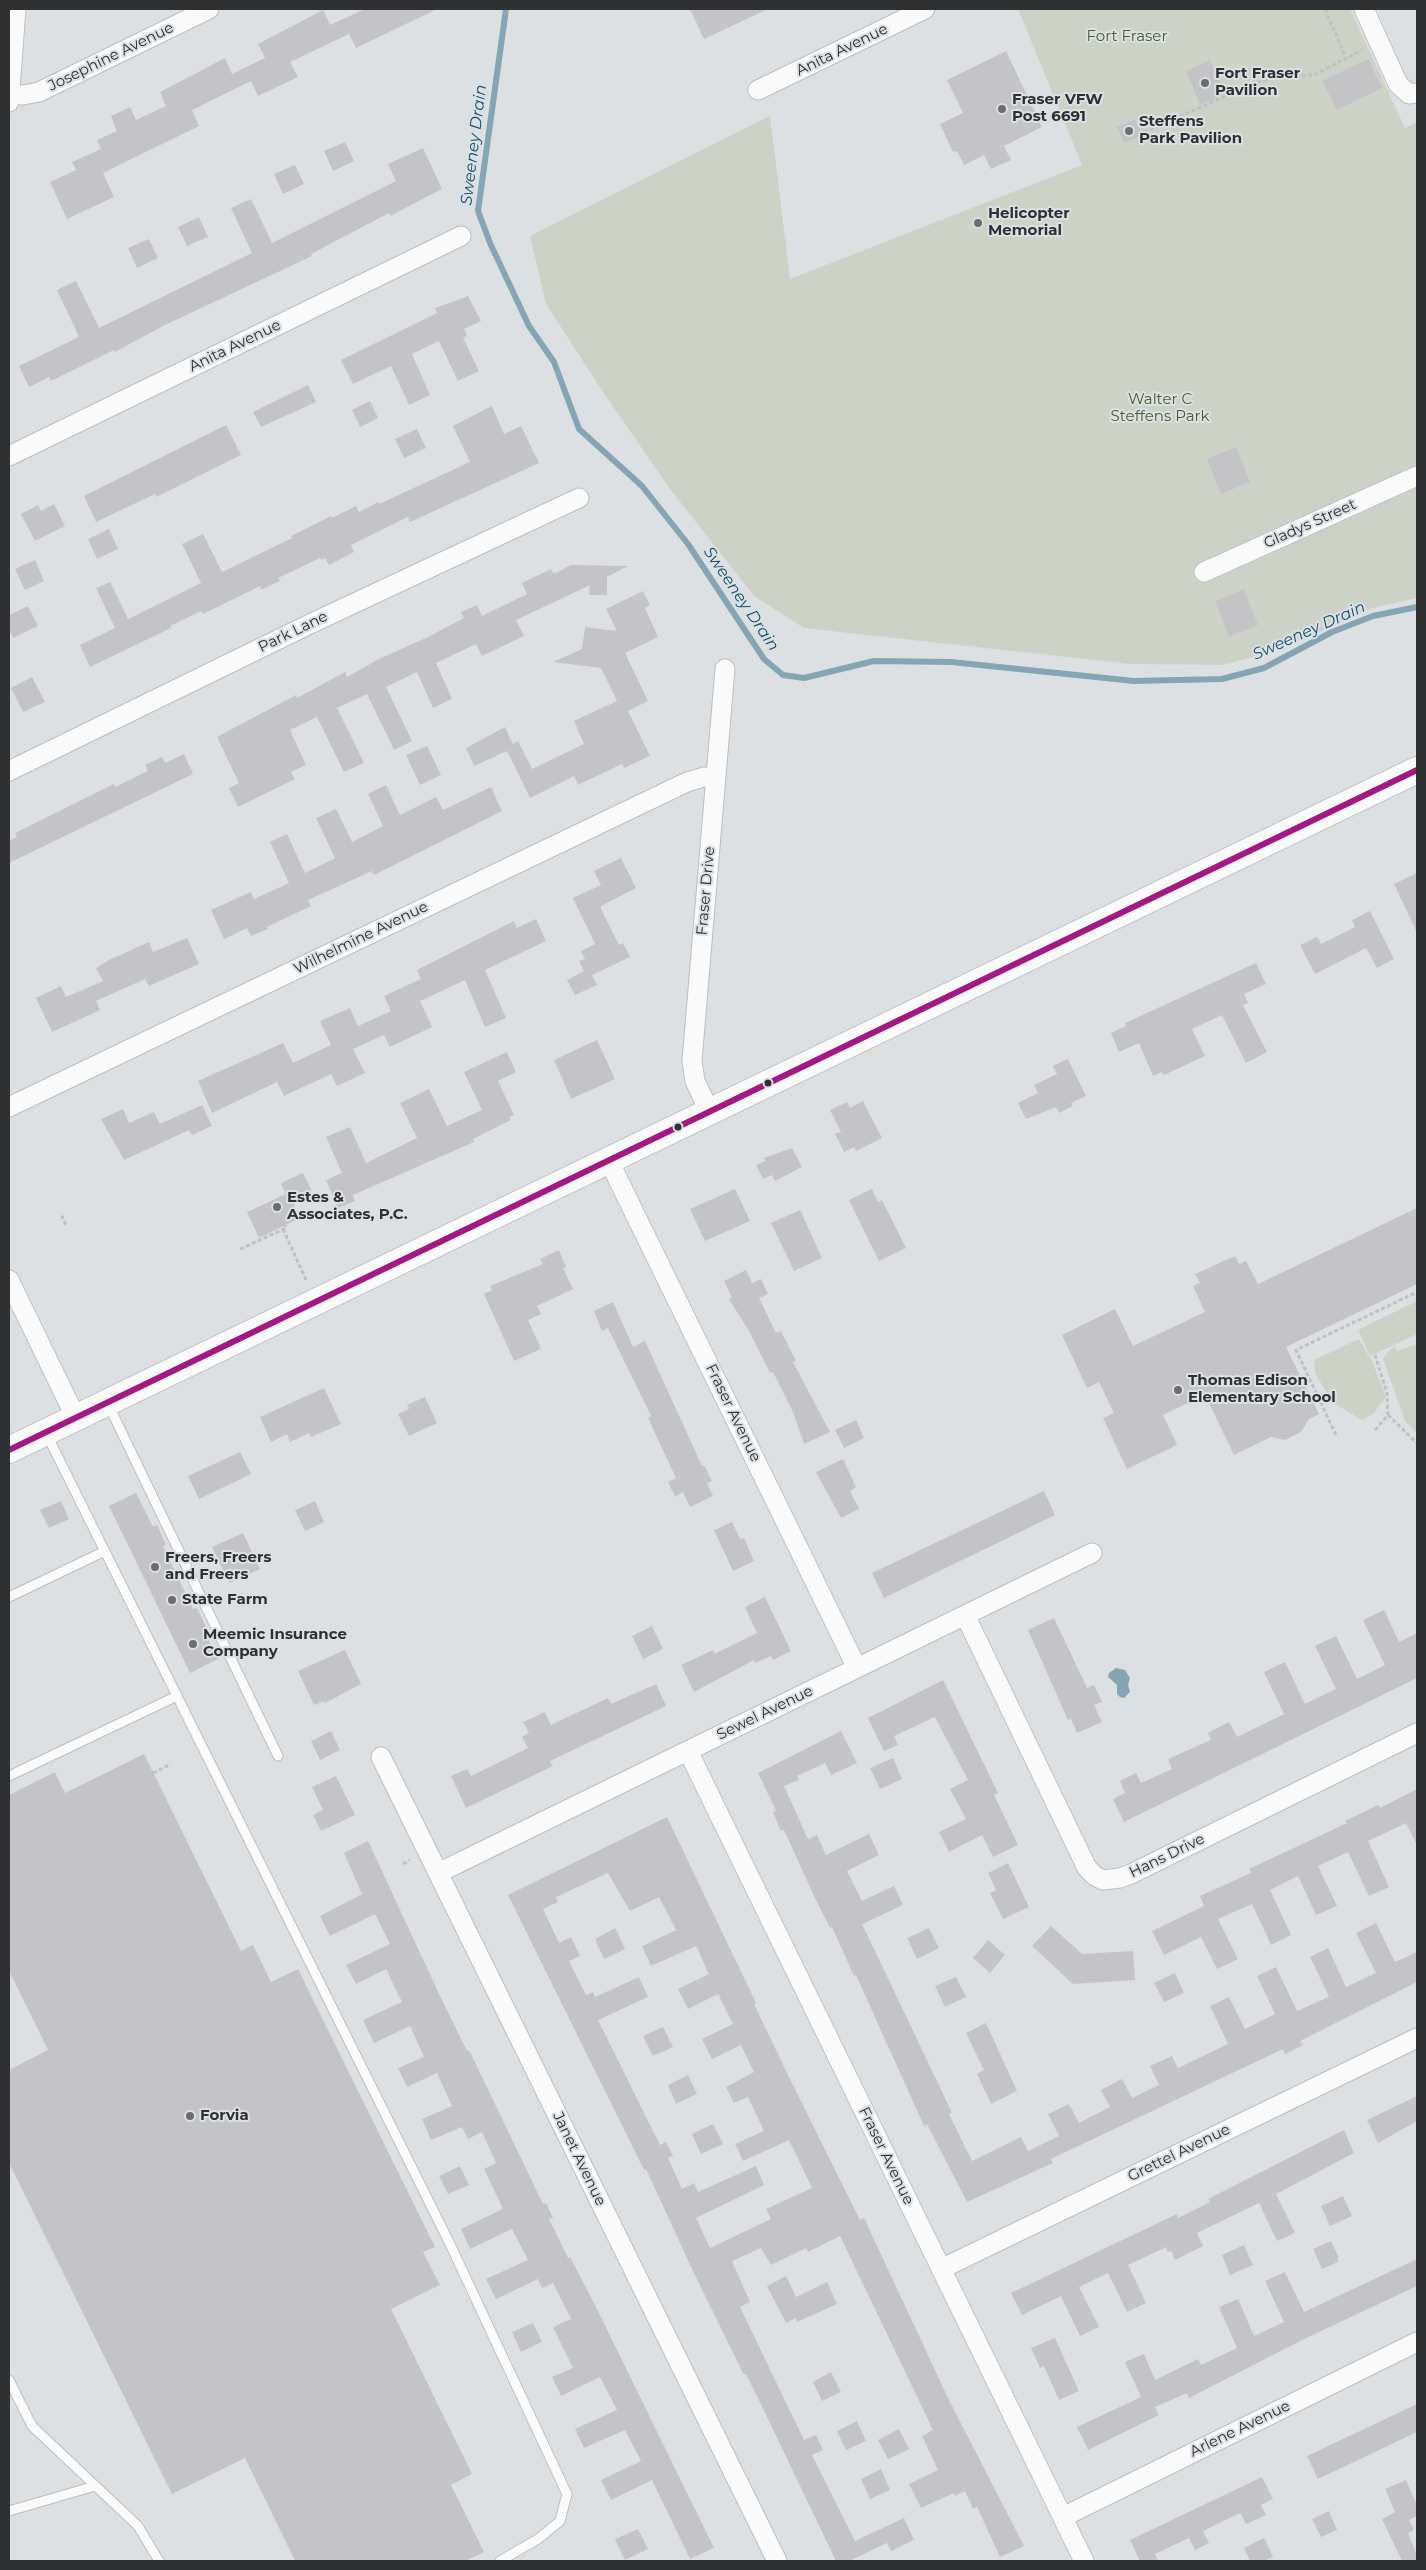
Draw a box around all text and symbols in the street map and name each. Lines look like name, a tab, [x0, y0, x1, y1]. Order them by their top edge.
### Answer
street label: Josephine Avenue	[45, 19, 177, 95]
street label: Anita Avenue	[793, 20, 891, 80]
park label: Fort Fraser	[1087, 28, 1167, 46]
place label: Fort Fraser Pavilion	[1215, 65, 1300, 100]
marker: Fort Fraser Pavilion	[1199, 77, 1211, 89]
water label: Sweeney Drain	[457, 84, 491, 206]
place label: Fraser VFW Post 6691	[1012, 91, 1103, 126]
marker: Fraser VFW Post 6691	[996, 103, 1008, 115]
place label: Steffens Park Pavilion	[1139, 113, 1242, 148]
marker: Steffens Park Pavilion	[1123, 125, 1135, 137]
place label: Helicopter Memorial	[988, 205, 1070, 240]
marker: Helicopter Memorial	[972, 217, 984, 229]
street label: Anita Avenue	[186, 316, 284, 376]
park label: Walter C Steffens Park	[1111, 391, 1209, 426]
street label: Gladys Street	[1261, 496, 1359, 552]
water label: Sweeney Drain	[699, 543, 783, 655]
water label: Sweeney Drain	[1250, 598, 1368, 664]
street label: Park Lane	[255, 607, 331, 657]
street label: Fraser Drive	[693, 846, 719, 936]
street label: Wilhelmine Avenue	[291, 898, 431, 978]
unlabelled marker	[763, 1078, 773, 1088]
unlabelled marker	[673, 1122, 683, 1132]
place label: Estes & Associates, P.C.	[287, 1189, 408, 1224]
marker: Estes & Associates, P.C.	[271, 1201, 283, 1213]
street label: Fraser Avenue	[702, 1361, 764, 1465]
place label: Thomas Edison Elementary School	[1188, 1372, 1336, 1407]
marker: Thomas Edison Elementary School	[1172, 1384, 1184, 1396]
place label: Freers, Freers and Freers	[165, 1549, 271, 1584]
marker: Freers, Freers and Freers	[149, 1561, 161, 1573]
place label: State Farm	[182, 1591, 268, 1609]
marker: State Farm	[166, 1594, 178, 1606]
place label: Meemic Insurance Company	[203, 1626, 347, 1661]
marker: Meemic Insurance Company	[187, 1638, 199, 1650]
street label: Sewel Avenue	[714, 1682, 816, 1744]
street label: Hans Drive	[1126, 1830, 1208, 1882]
street label: Fraser Avenue	[855, 2104, 917, 2208]
place label: Forvia	[200, 2107, 249, 2125]
street label: Janet Avenue	[549, 2109, 609, 2209]
marker: Forvia	[184, 2110, 196, 2122]
street label: Grettel Avenue	[1125, 2120, 1233, 2186]
street label: Arlene Avenue	[1187, 2397, 1293, 2461]

